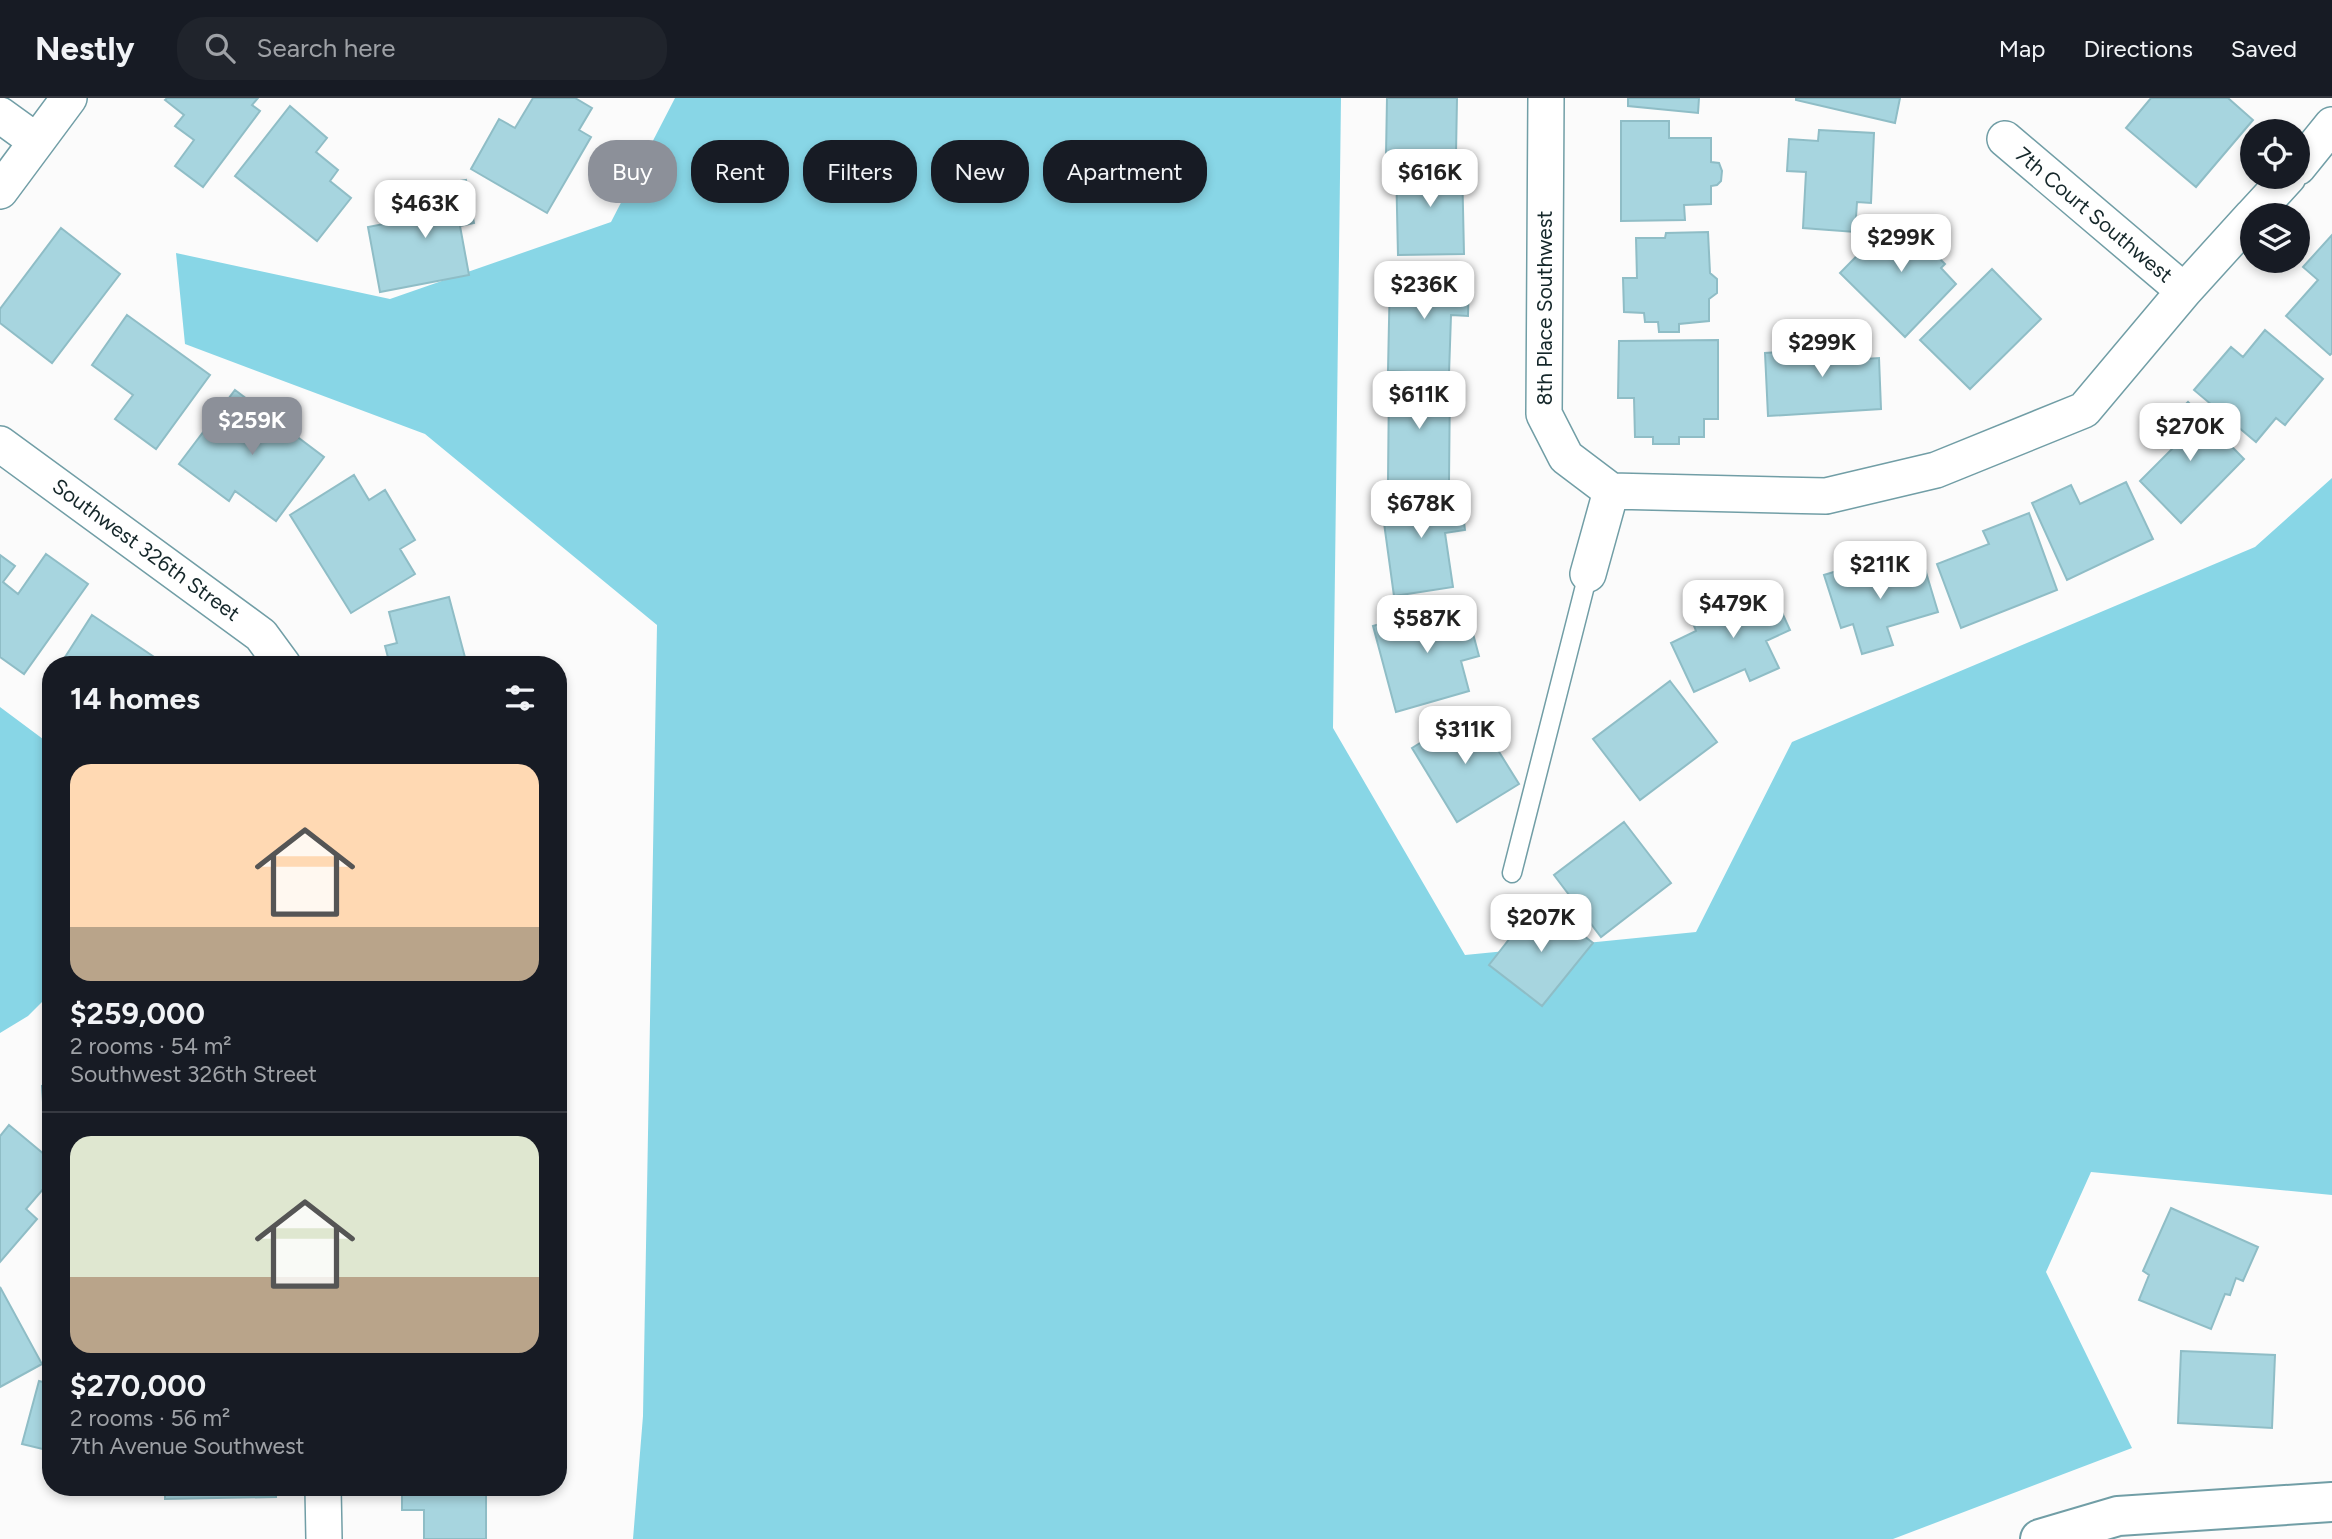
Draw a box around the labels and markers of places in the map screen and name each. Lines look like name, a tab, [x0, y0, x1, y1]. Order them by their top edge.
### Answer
pin: $616K	[1381, 150, 1479, 209]
pin: $463K	[376, 180, 474, 240]
pin: $299K	[1852, 214, 1950, 274]
pin: $236K	[1375, 262, 1473, 321]
pin: $299K	[1773, 320, 1871, 379]
pin: $611K	[1370, 372, 1468, 431]
pin: $259K	[203, 398, 301, 457]
pin: $270K	[2141, 404, 2239, 463]
pin: $678K	[1372, 480, 1470, 540]
pin: $211K	[1831, 542, 1929, 601]
pin: $479K	[1684, 580, 1782, 640]
pin: $587K	[1378, 596, 1476, 655]
pin: $311K	[1416, 706, 1514, 766]
pin: $207K	[1492, 894, 1590, 954]

